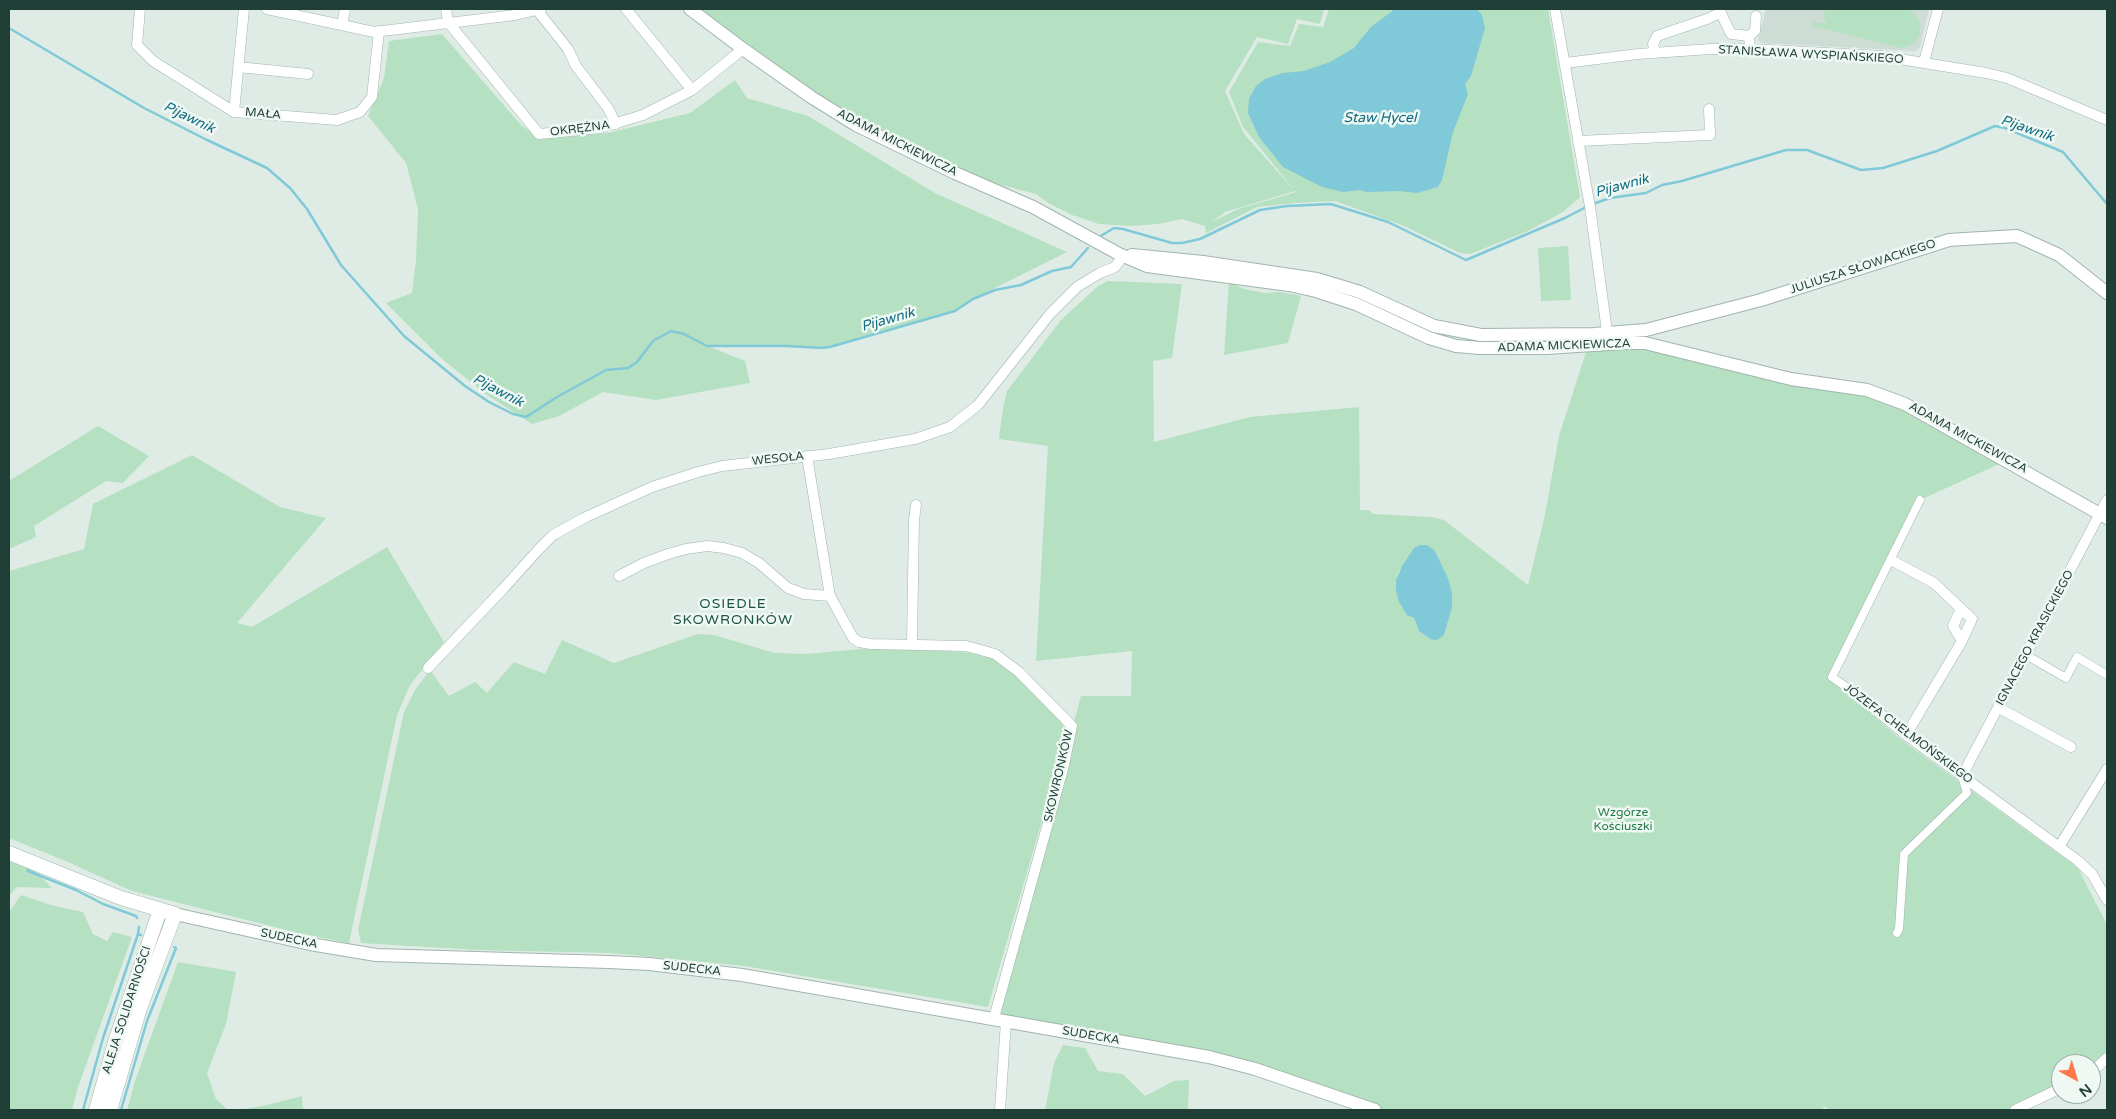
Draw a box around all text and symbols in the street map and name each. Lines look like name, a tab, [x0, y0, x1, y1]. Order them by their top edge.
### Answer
street label: STANISŁAWA WYSPIAŃSKIEGO	[1718, 43, 1904, 67]
water label: Pijawnik	[161, 98, 217, 138]
street label: MAŁA	[244, 105, 282, 123]
street label: ADAMA MICKIEWICZA	[834, 106, 960, 180]
water label: Staw Hycel	[1344, 110, 1416, 126]
water label: Pijawnik	[1998, 112, 2056, 146]
street label: OKRĘŻNA	[549, 118, 611, 140]
water label: Pijawnik	[1593, 171, 1651, 201]
street label: JULIUSZA SŁOWACKIEGO	[1788, 237, 1938, 297]
water label: Pijawnik	[859, 304, 917, 336]
street label: ADAMA MICKIEWICZA	[1497, 336, 1631, 356]
water label: Pijawnik	[470, 371, 526, 411]
street label: ADAMA MICKIEWICZA	[1906, 399, 2030, 477]
street label: WESOŁA	[751, 449, 805, 469]
street label: IGNACEGO KRASICKIEGO	[1993, 568, 2077, 708]
district label: OSIEDLE SKOWRONKÓW	[672, 596, 794, 628]
street label: JÓZEFA CHEŁMOŃSKIEGO	[1841, 681, 1975, 787]
street label: SKOWRONKÓW	[1041, 728, 1077, 824]
park label: Wzgórze Kościuszki	[1593, 806, 1653, 834]
street label: SUDECKA	[259, 926, 319, 952]
street label: ALEJA SOLIDARNOŚCI	[100, 944, 154, 1076]
street label: SUDECKA	[662, 959, 722, 979]
street label: SUDECKA	[1061, 1024, 1121, 1048]
north arrow	[2051, 1054, 2101, 1104]
text: N	[2075, 1080, 2095, 1100]

